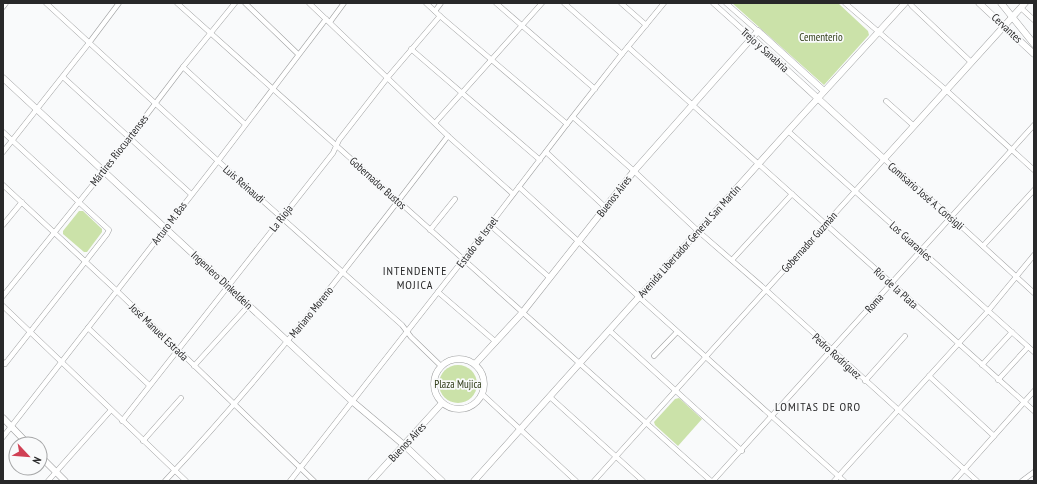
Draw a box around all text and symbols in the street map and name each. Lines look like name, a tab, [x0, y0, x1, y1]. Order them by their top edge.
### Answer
street label: Cervantes	[989, 10, 1026, 46]
street label: Trejo y Sanabria	[738, 25, 792, 75]
park label: Cementerio	[799, 30, 843, 44]
street label: Mártires Riocuartenses	[87, 111, 151, 189]
street label: Gobernador Bustos	[347, 154, 410, 212]
street label: Comisario José A. Consigli	[885, 159, 967, 233]
street label: Luis Reinaudi	[220, 162, 268, 206]
street label: Buenos Aires	[593, 172, 635, 219]
street label: Avenida Libertador General San Martín	[635, 182, 744, 300]
street label: Arturo M. Bas	[148, 198, 190, 247]
street label: La Rioja	[266, 202, 296, 234]
street label: Gobernador Guzmán	[778, 209, 840, 275]
street label: Estado de Israel	[453, 213, 501, 270]
street label: Los Guaraníes	[887, 218, 935, 264]
street label: Ingeniero Dinkeldein	[188, 248, 256, 312]
district label: INTENDENTE MOJICA	[383, 263, 447, 292]
street label: Río de la Plata	[871, 264, 921, 312]
street label: Mariano Moreno	[286, 283, 336, 341]
street label: Roma	[862, 290, 886, 316]
street label: José Manuel Estrada	[126, 300, 191, 364]
street label: Pedro Rodríguez	[809, 330, 865, 382]
park label: Plaza Mujica	[434, 377, 482, 391]
district label: LOMITAS DE ORO	[775, 399, 861, 414]
street label: Buenos Aires	[385, 419, 429, 465]
north arrow	[8, 436, 48, 476]
text: N	[29, 455, 45, 466]

